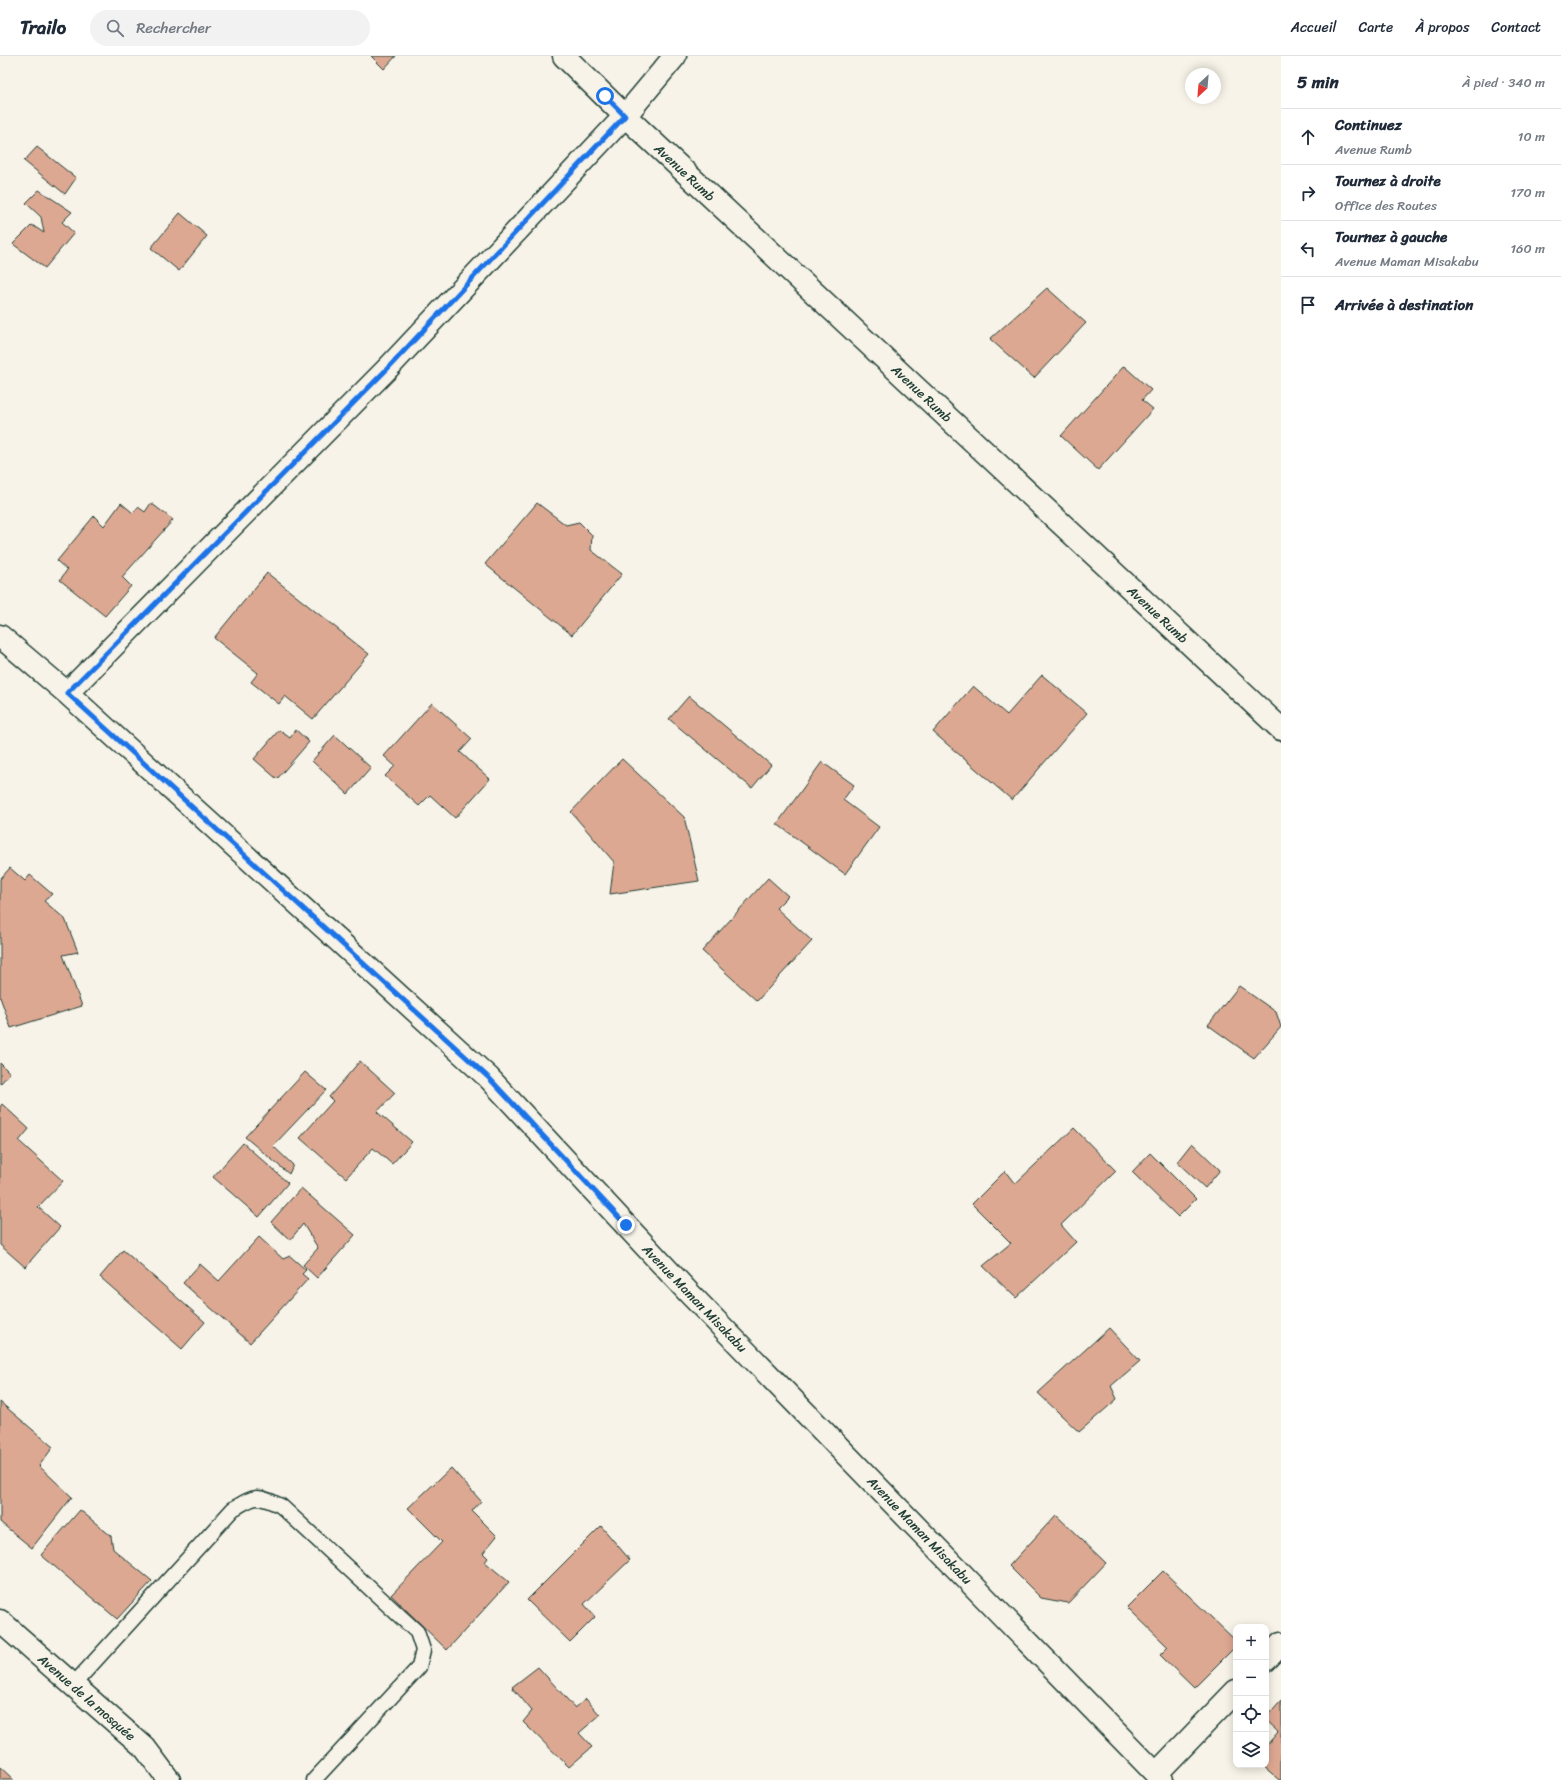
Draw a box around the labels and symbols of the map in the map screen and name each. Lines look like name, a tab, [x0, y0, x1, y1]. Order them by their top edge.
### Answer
north arrow	[1185, 68, 1221, 104]
route start	[596, 87, 614, 105]
street label: Avenue Rumb	[648, 137, 721, 207]
street label: Avenue Rumb	[885, 358, 958, 428]
street label: Avenue Rumb	[1121, 579, 1194, 649]
route end	[617, 1216, 635, 1234]
street label: Avenue Maman Misakabu	[636, 1238, 753, 1358]
street label: Avenue Maman Misakabu	[861, 1470, 978, 1590]
street label: Avenue de la mosquée	[32, 1647, 141, 1747]

